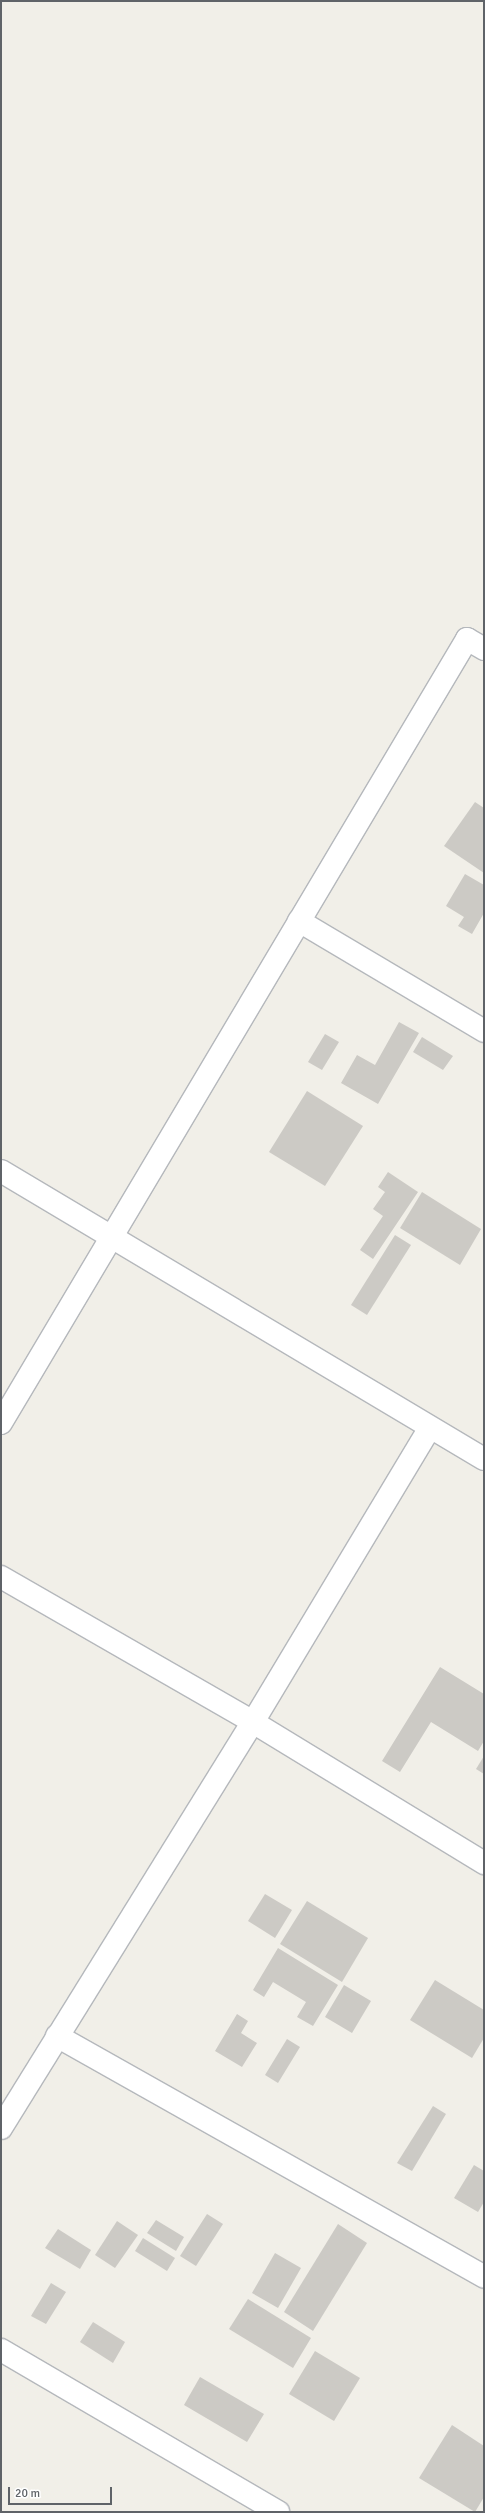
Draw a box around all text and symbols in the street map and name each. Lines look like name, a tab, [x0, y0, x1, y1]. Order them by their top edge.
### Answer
scale bar	[10, 2479, 114, 2505]
text: 20 m	[15, 2486, 40, 2501]

